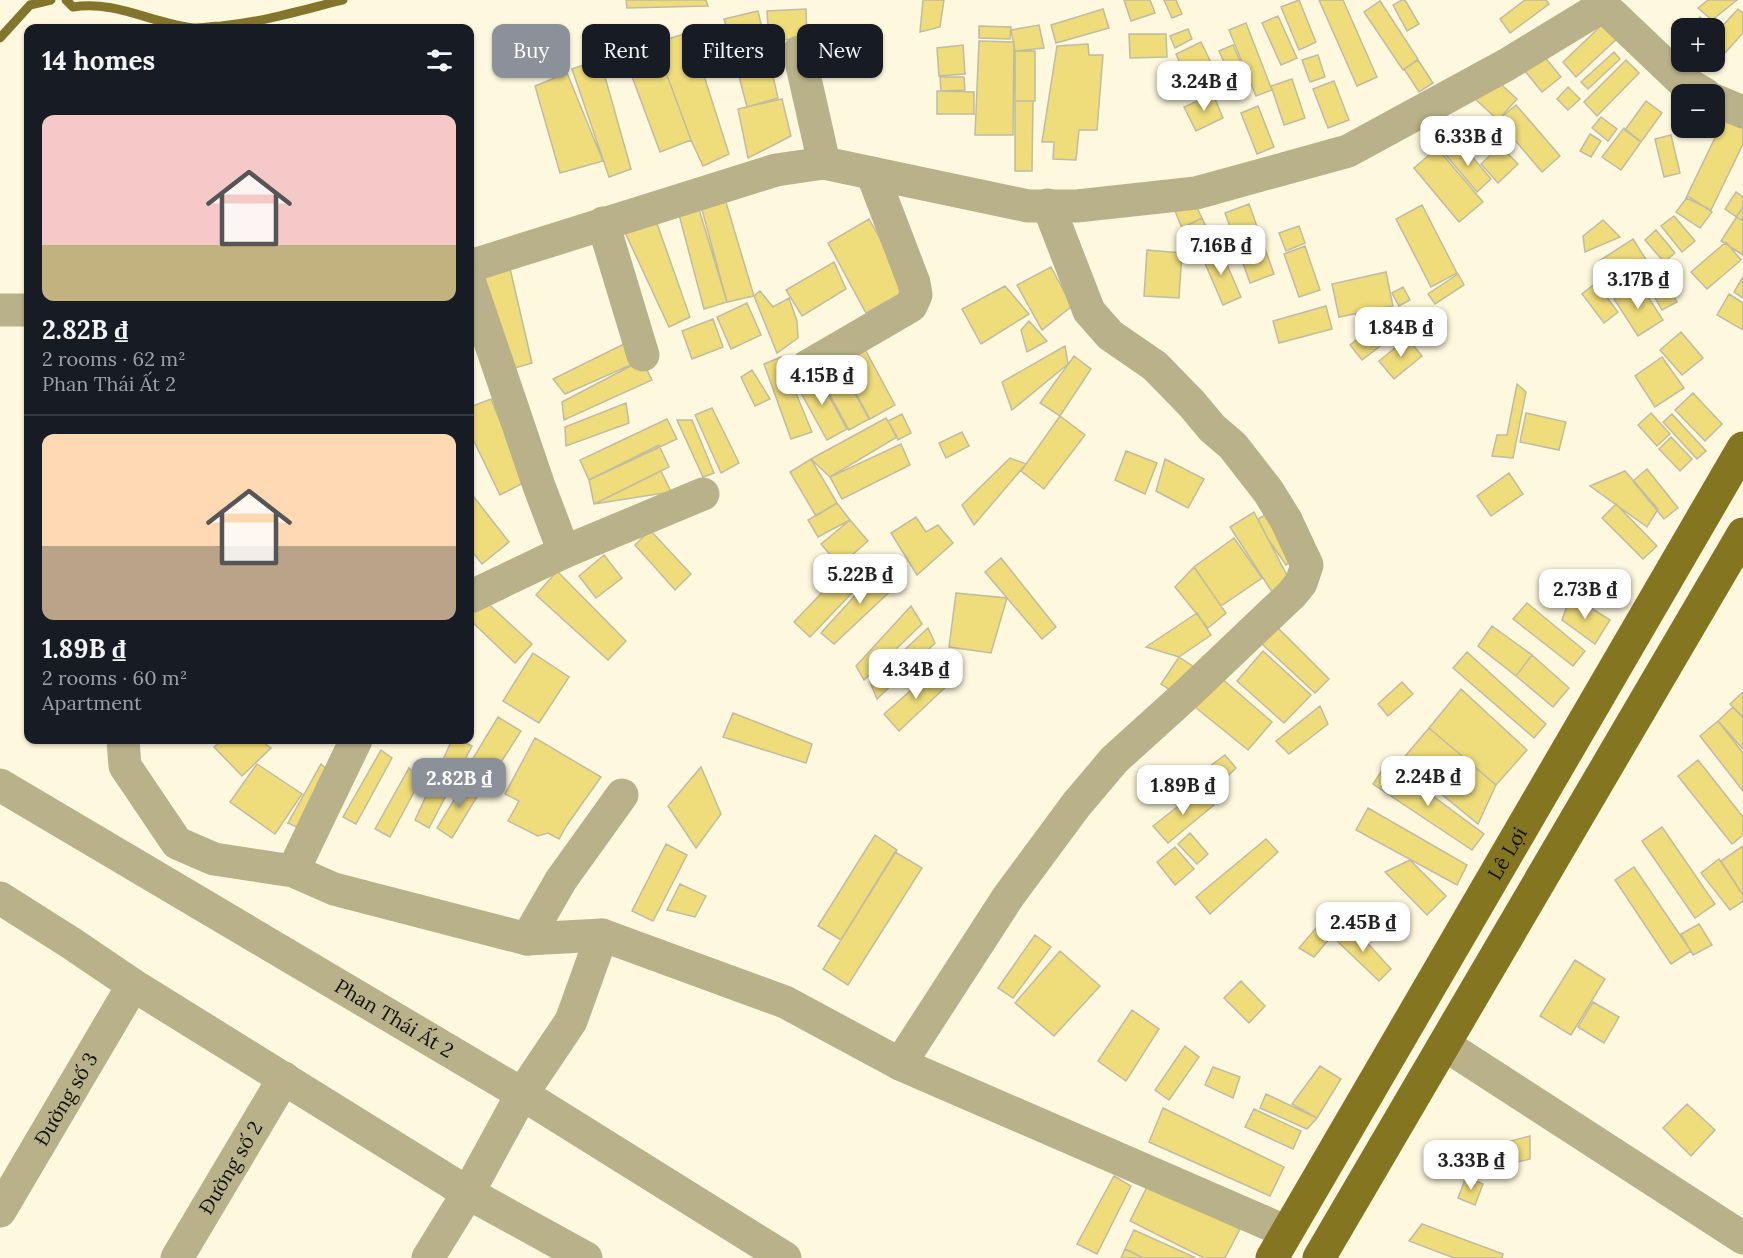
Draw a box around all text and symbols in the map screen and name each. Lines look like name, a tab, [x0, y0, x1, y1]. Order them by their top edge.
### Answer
map controls	[1671, 18, 1725, 138]
button: +	[1671, 18, 1725, 72]
chip: Buy	[492, 24, 570, 78]
chip: Rent	[582, 24, 670, 78]
chip: Filters	[682, 24, 785, 78]
chip: New	[797, 24, 883, 78]
text: 14 homes	[42, 44, 155, 77]
icon: filters	[423, 44, 456, 77]
pin: 3.24B ₫	[1149, 61, 1259, 112]
text: 3.24B ₫	[1171, 68, 1237, 93]
button: −	[1671, 84, 1725, 138]
pin: 6.33B ₫	[1413, 116, 1523, 167]
text: 6.33B ₫	[1434, 123, 1502, 148]
icon: home	[195, 154, 303, 262]
pin: 7.16B ₫	[1166, 225, 1276, 276]
text: 7.16B ₫	[1190, 232, 1252, 257]
pin: 3.17B ₫	[1583, 259, 1693, 310]
text: 3.17B ₫	[1607, 266, 1669, 291]
pin: 1.84B ₫	[1346, 307, 1456, 358]
text: 2.82B ₫	[42, 313, 128, 346]
text: 1.84B ₫	[1369, 314, 1433, 339]
text: 2 rooms · 62 m²	[42, 346, 186, 371]
pin: 4.15B ₫	[767, 355, 877, 406]
text: 4.15B ₫	[790, 362, 854, 387]
text: Phan Thái Ất 2	[42, 371, 176, 396]
icon: home	[195, 473, 303, 581]
pin: 5.22B ₫	[805, 554, 915, 605]
text: 5.22B ₫	[827, 561, 893, 586]
pin: 2.73B ₫	[1530, 569, 1640, 620]
text: 2.73B ₫	[1553, 576, 1617, 601]
text: 1.89B ₫	[42, 632, 126, 665]
pin: 4.34B ₫	[861, 649, 971, 700]
text: 4.34B ₫	[883, 656, 949, 681]
text: 2 rooms · 60 m²	[42, 665, 187, 690]
text: Apartment	[42, 690, 142, 715]
pin: 2.24B ₫	[1373, 756, 1483, 807]
pin: 2.82B ₫	[404, 758, 514, 809]
text: 2.24B ₫	[1395, 763, 1461, 788]
text: 2.82B ₫	[426, 765, 492, 790]
pin: 1.89B ₫	[1128, 765, 1238, 816]
text: 1.89B ₫	[1151, 772, 1215, 797]
street label: Lê Lợi	[1482, 822, 1532, 884]
pin: 2.45B ₫	[1308, 902, 1418, 953]
text: 2.45B ₫	[1330, 909, 1396, 934]
street label: Phan Thái Ất 2	[330, 973, 458, 1063]
street label: Đường số 3	[28, 1047, 103, 1150]
street label: Đường số 2	[193, 1116, 268, 1219]
pin: 3.33B ₫	[1416, 1140, 1526, 1191]
text: 3.33B ₫	[1438, 1147, 1505, 1172]

